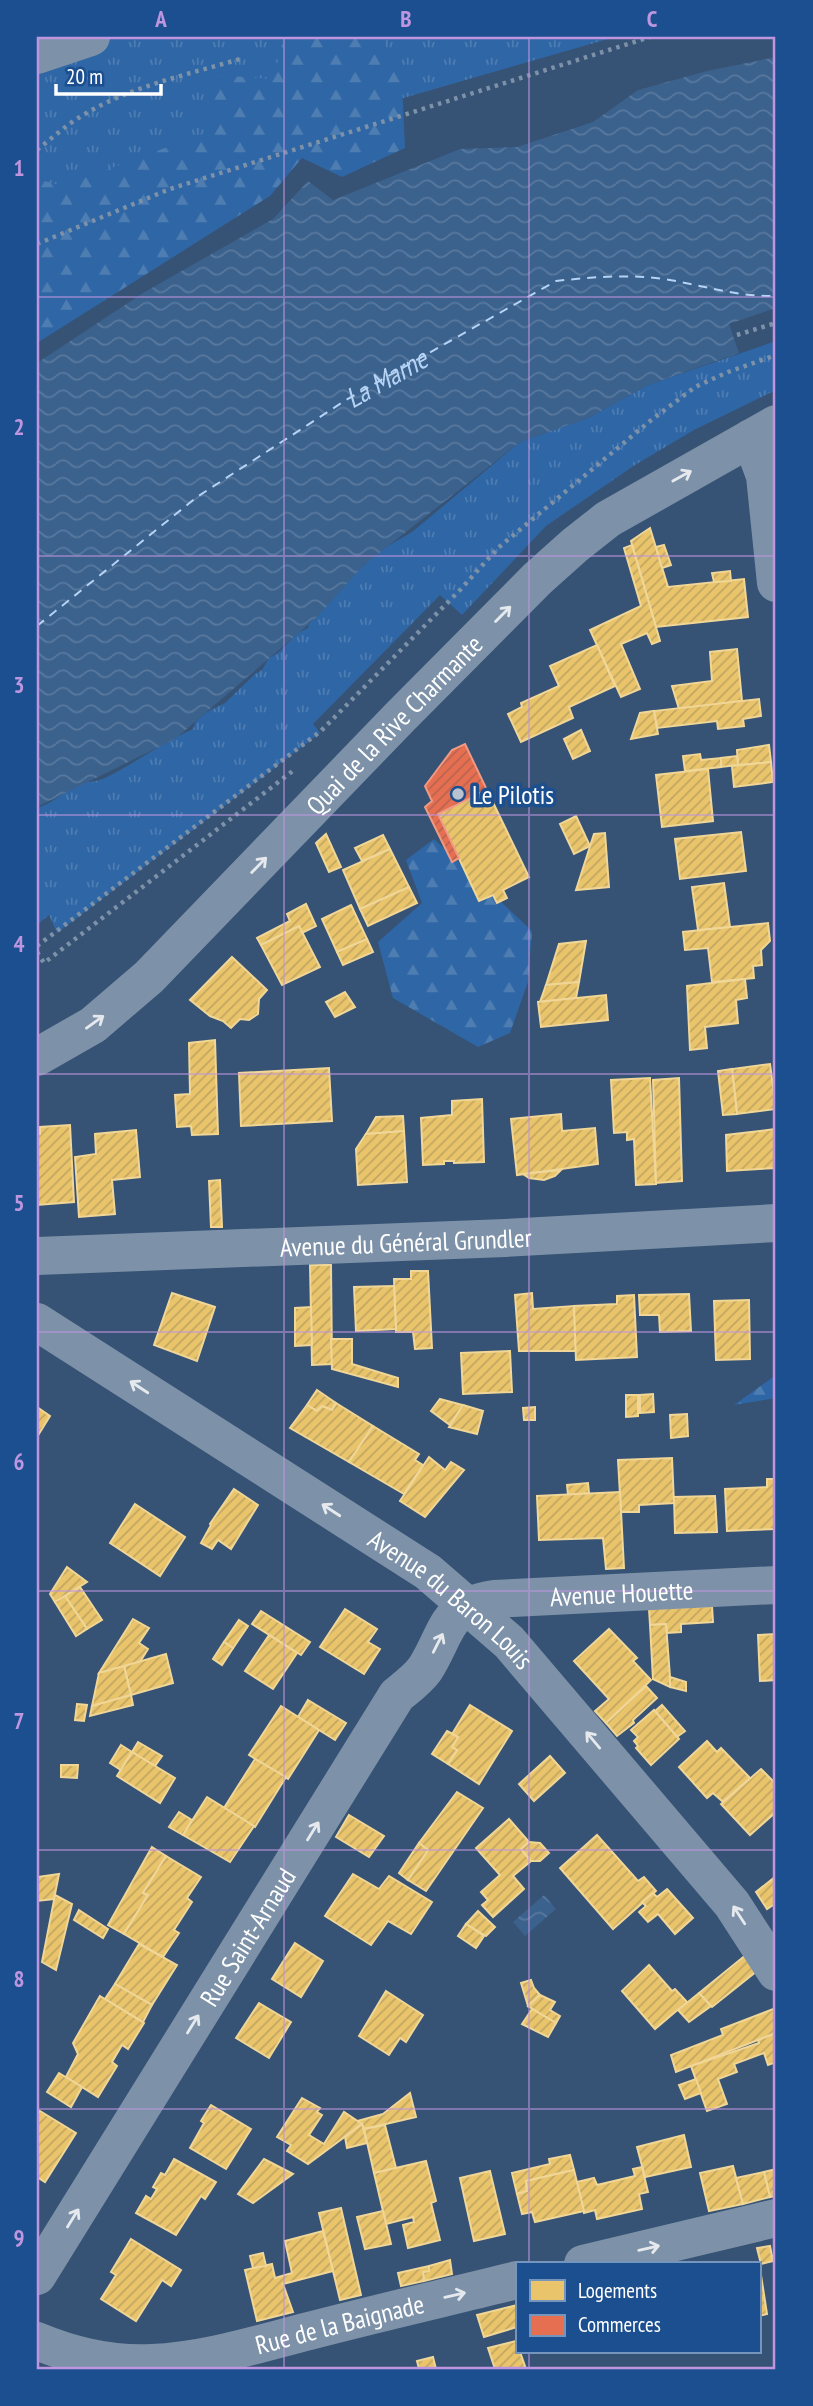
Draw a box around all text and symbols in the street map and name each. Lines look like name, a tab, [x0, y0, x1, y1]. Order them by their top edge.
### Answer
text: A	[154, 4, 167, 33]
text: B	[400, 4, 412, 33]
text: C	[647, 4, 658, 33]
scale bar	[56, 52, 161, 96]
text: 20 m	[66, 63, 103, 90]
text: 1	[14, 153, 25, 182]
water label: La Marne	[338, 338, 436, 416]
text: 2	[14, 412, 25, 441]
one-way arrow	[672, 469, 692, 483]
one-way arrow	[494, 605, 511, 622]
street label: Quai de la Rive Charmante	[299, 628, 489, 821]
text: 3	[14, 670, 25, 699]
place label: Le Pilotis	[472, 778, 554, 811]
marker: Le Pilotis	[450, 786, 466, 802]
one-way arrow	[250, 857, 267, 874]
text: 4	[14, 929, 25, 958]
one-way arrow	[85, 1015, 104, 1030]
text: 5	[14, 1188, 25, 1217]
street label: Avenue du Général Grundler	[279, 1220, 533, 1263]
one-way arrow	[130, 1380, 150, 1394]
text: 6	[14, 1447, 25, 1476]
one-way arrow	[322, 1503, 341, 1517]
street label: Avenue du Baron Louis	[363, 1522, 541, 1675]
street label: Avenue Houette	[549, 1573, 694, 1613]
one-way arrow	[432, 1633, 445, 1654]
text: 7	[14, 1706, 25, 1735]
one-way arrow	[585, 1732, 601, 1750]
one-way arrow	[307, 1822, 321, 1842]
street label: Rue Saint-Arnaud	[192, 1862, 302, 2012]
one-way arrow	[732, 1906, 746, 1925]
text: 8	[14, 1964, 25, 1993]
one-way arrow	[187, 2015, 201, 2035]
one-way arrow	[67, 2208, 81, 2228]
text: 9	[14, 2223, 25, 2252]
one-way arrow	[638, 2241, 660, 2254]
legend	[516, 2262, 760, 2354]
text: Logements	[578, 2277, 657, 2304]
street label: Rue de la Baignade	[252, 2287, 427, 2361]
one-way arrow	[443, 2288, 466, 2301]
text: Commerces	[578, 2311, 661, 2338]

